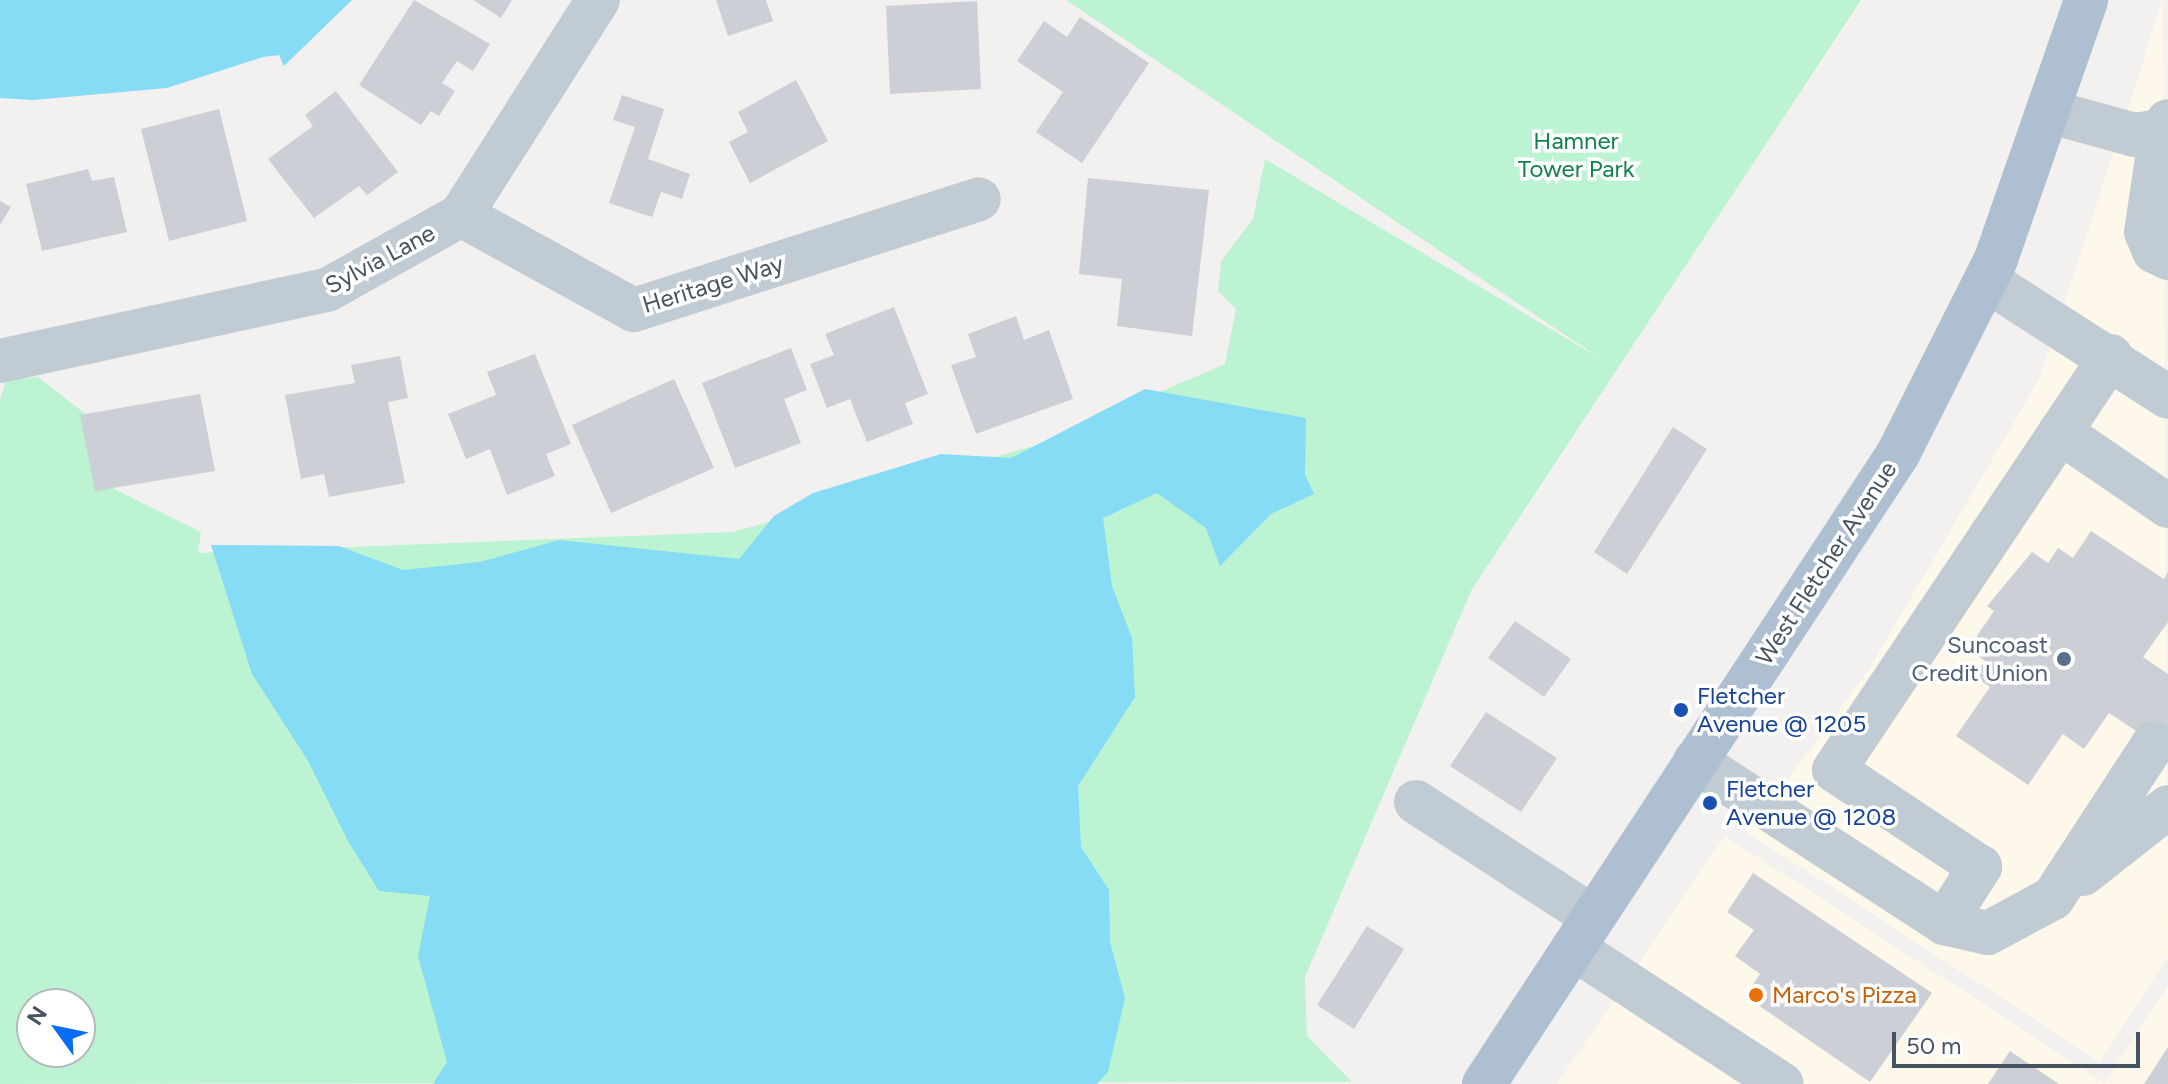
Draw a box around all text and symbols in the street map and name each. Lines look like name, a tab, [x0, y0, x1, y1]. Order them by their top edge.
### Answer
park label: Hamner Tower Park	[1518, 127, 1634, 183]
street label: Sylvia Lane	[320, 218, 440, 300]
street label: Heritage Way	[639, 249, 787, 319]
street label: West Fletcher Avenue	[1750, 456, 1902, 670]
place label: Suncoast Credit Union	[1912, 631, 2048, 687]
marker: Suncoast Credit Union	[2055, 650, 2073, 668]
place label: Fletcher Avenue @ 1205	[1697, 682, 1866, 738]
marker: Fletcher Avenue @ 1205	[1672, 701, 1690, 719]
place label: Fletcher Avenue @ 1208	[1726, 775, 1896, 831]
marker: Fletcher Avenue @ 1208	[1701, 794, 1719, 812]
place label: Marco's Pizza	[1772, 981, 1917, 1009]
marker: Marco's Pizza	[1747, 986, 1765, 1004]
north arrow	[16, 988, 96, 1068]
text: N	[21, 1001, 53, 1030]
scale bar	[1896, 1016, 2144, 1066]
text: 50 m	[1906, 1031, 1962, 1060]

